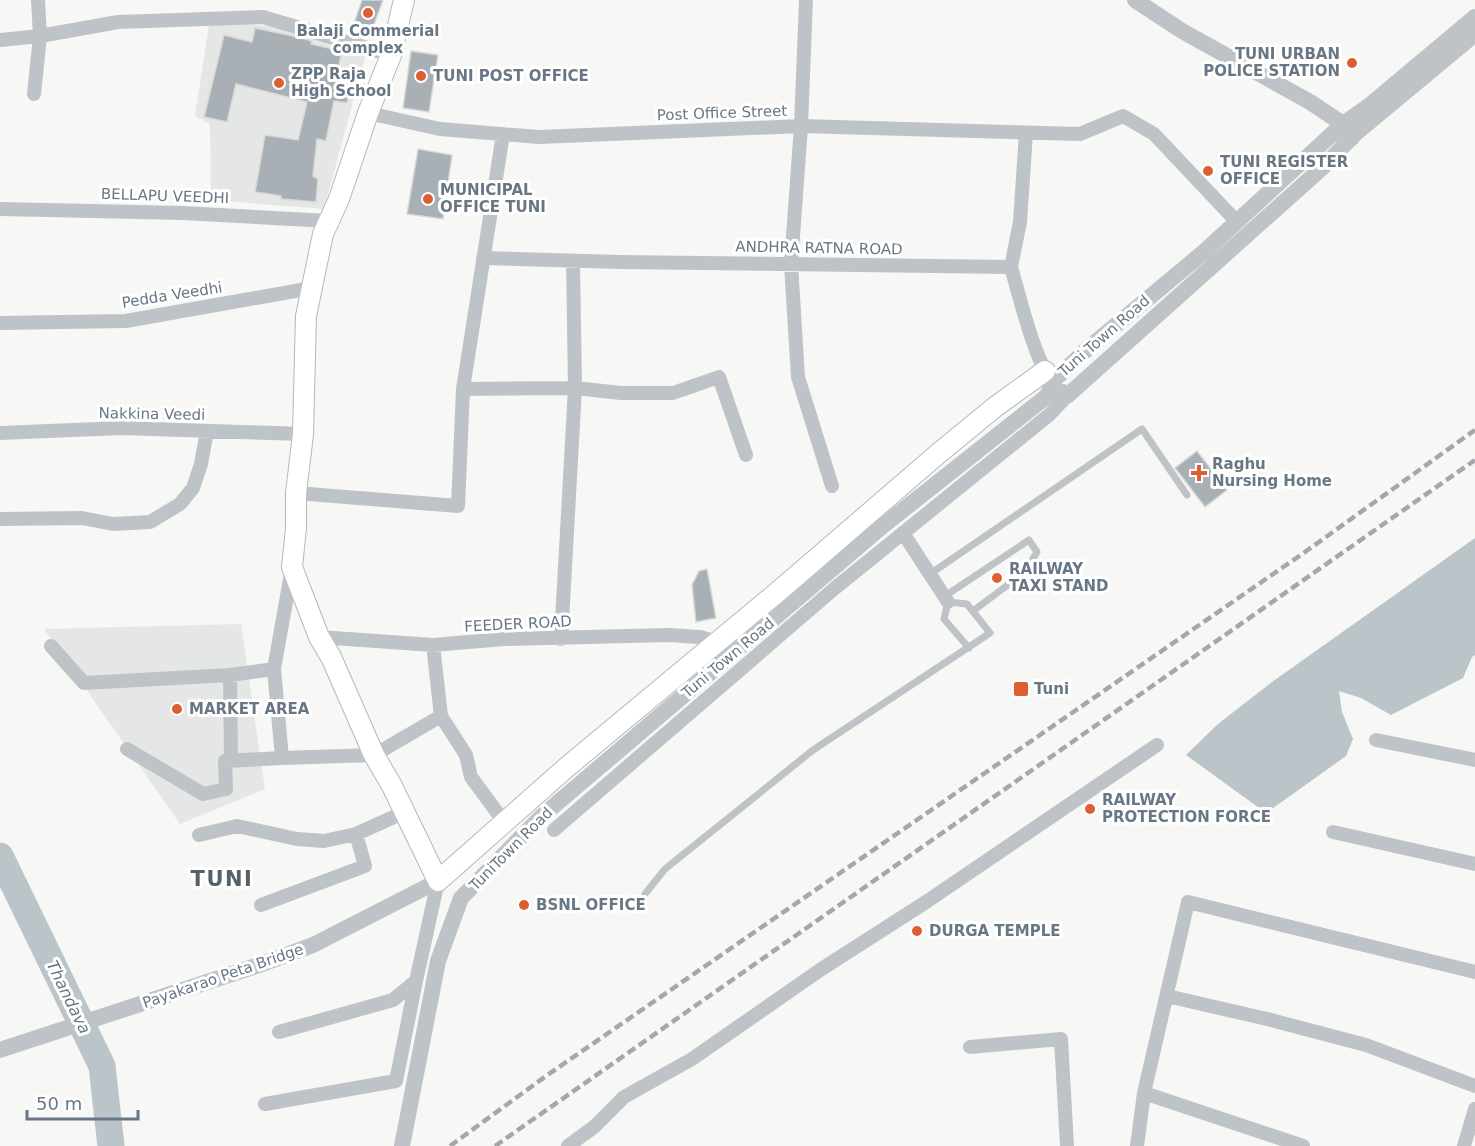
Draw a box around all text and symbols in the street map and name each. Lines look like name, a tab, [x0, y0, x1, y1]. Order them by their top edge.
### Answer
marker: Balaji Commerial complex	[361, 6, 375, 20]
place label: Balaji Commerial complex	[297, 22, 439, 57]
place label: TUNI URBAN POLICE STATION	[1203, 45, 1340, 80]
marker: TUNI URBAN POLICE STATION	[1345, 56, 1359, 70]
place label: ZPP Raja High School	[291, 65, 391, 100]
place label: TUNI POST OFFICE	[433, 67, 589, 85]
marker: TUNI POST OFFICE	[414, 69, 428, 83]
marker: ZPP Raja High School	[272, 76, 286, 90]
street label: Post Office Street	[657, 102, 788, 124]
place label: TUNI REGISTER OFFICE	[1220, 153, 1349, 188]
marker: TUNI REGISTER OFFICE	[1201, 164, 1215, 178]
place label: MUNICIPAL OFFICE TUNI	[440, 181, 546, 216]
street label: BELLAPU VEEDHI	[101, 185, 229, 207]
marker: MUNICIPAL OFFICE TUNI	[421, 192, 435, 206]
street label: ANDHRA RATNA ROAD	[735, 238, 903, 258]
street label: Pedda Veedhi	[120, 278, 224, 312]
street label: Tuni Town Road	[1054, 292, 1153, 381]
street label: Nakkina Veedi	[99, 404, 205, 424]
place label: Raghu Nursing Home	[1212, 455, 1332, 490]
marker: Raghu Nursing Home	[1190, 464, 1208, 482]
place label: RAILWAY TAXI STAND	[1009, 560, 1109, 595]
marker: RAILWAY TAXI STAND	[990, 571, 1004, 585]
street label: FEEDER ROAD	[464, 612, 572, 636]
street label: Tuni Town Road	[677, 614, 778, 702]
marker: Tuni	[1012, 680, 1030, 698]
place label: Tuni	[1034, 680, 1069, 698]
place label: MARKET AREA	[189, 700, 310, 718]
marker: MARKET AREA	[170, 702, 184, 716]
place label: RAILWAY PROTECTION FORCE	[1102, 791, 1271, 826]
marker: RAILWAY PROTECTION FORCE	[1083, 802, 1097, 816]
street label: TuniTown Road	[465, 804, 556, 895]
district label: TUNI	[191, 867, 253, 891]
place label: BSNL OFFICE	[536, 896, 646, 914]
marker: BSNL OFFICE	[517, 898, 531, 912]
place label: DURGA TEMPLE	[929, 922, 1061, 940]
marker: DURGA TEMPLE	[910, 924, 924, 938]
street label: Payakarao Peta Bridge	[140, 940, 306, 1012]
water label: Thandava	[43, 958, 94, 1037]
scale bar	[27, 1083, 138, 1121]
text: 50 m	[36, 1093, 82, 1114]

